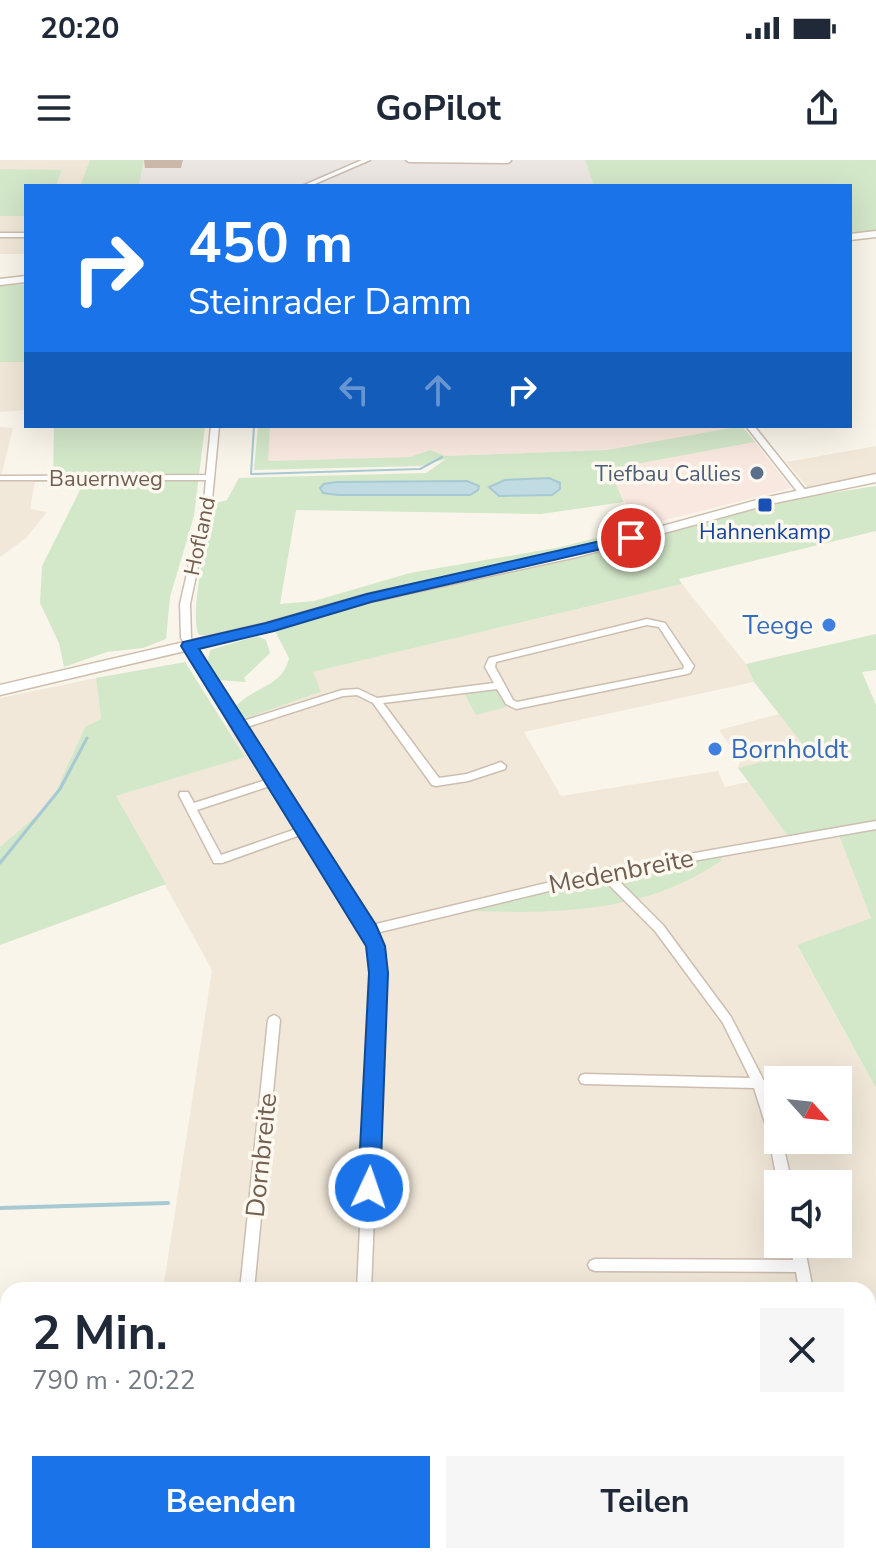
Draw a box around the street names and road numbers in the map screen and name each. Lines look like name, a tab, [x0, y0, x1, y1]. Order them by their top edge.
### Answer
street label: Bauernweg	[49, 464, 163, 494]
street label: Hofland	[177, 494, 223, 578]
street label: Medenbreite	[546, 840, 696, 903]
street label: Dornbreite	[238, 1091, 285, 1219]

